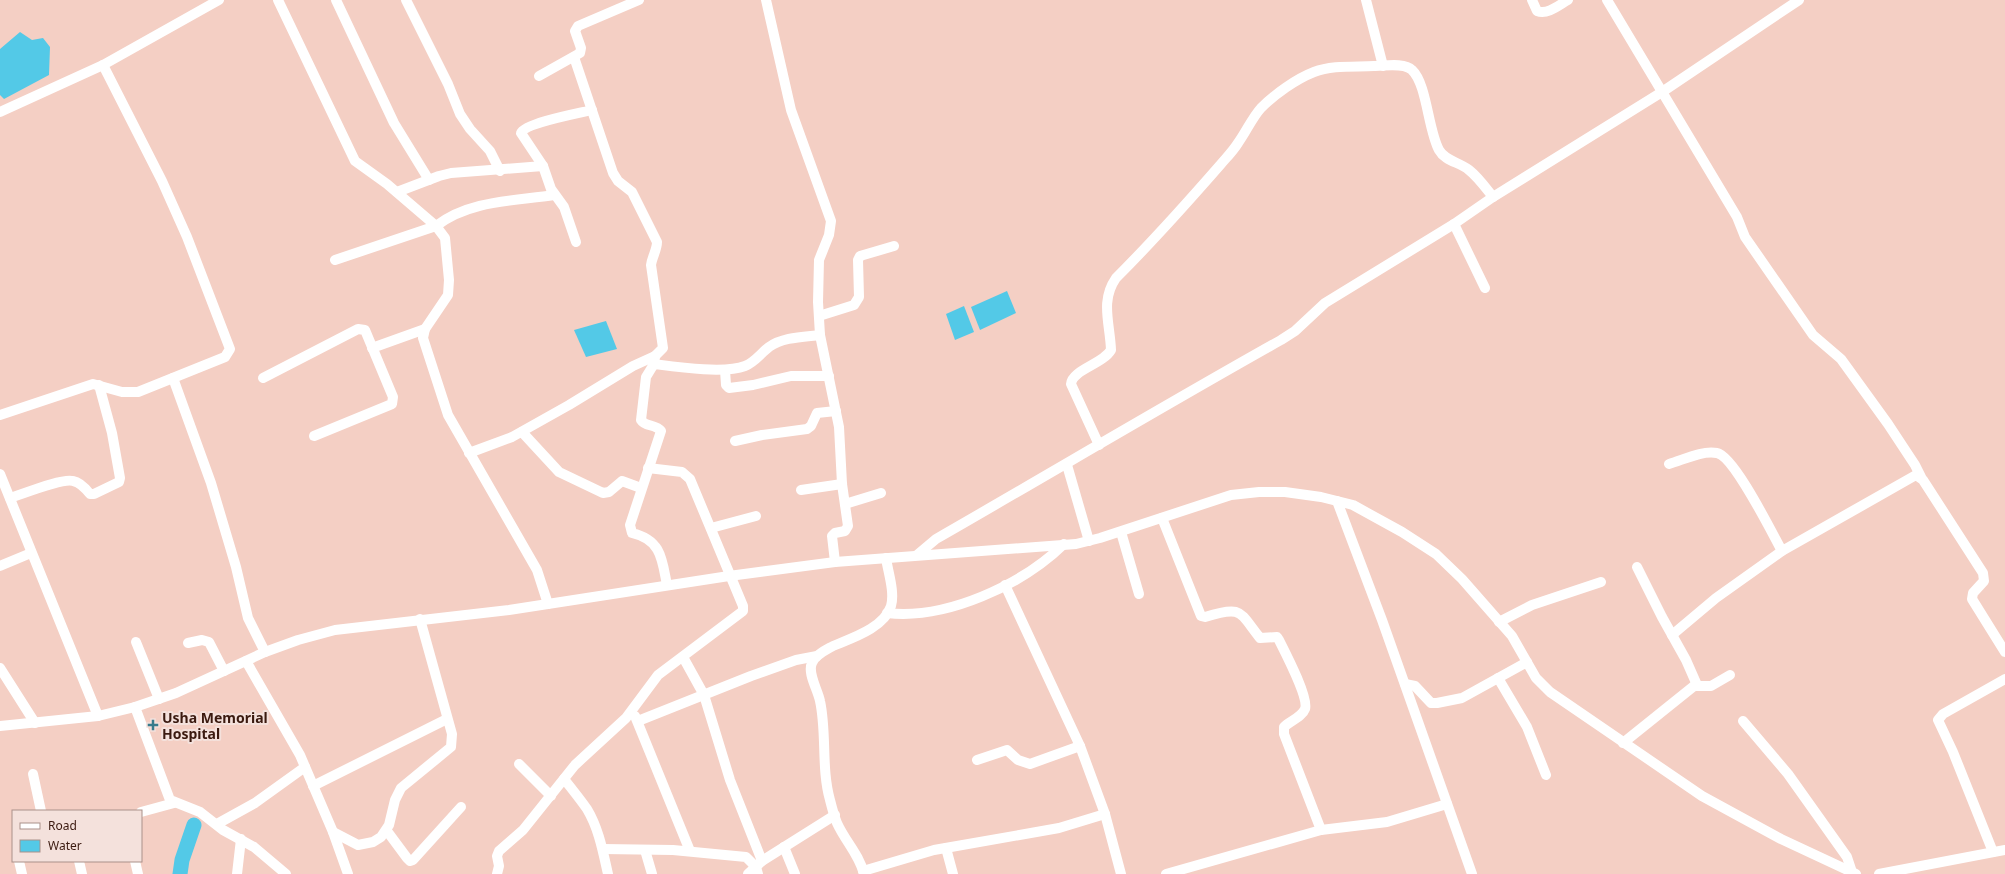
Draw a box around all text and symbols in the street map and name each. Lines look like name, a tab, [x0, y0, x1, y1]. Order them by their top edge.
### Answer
place label: Usha Memorial Hospital	[162, 708, 268, 743]
marker: Usha Memorial Hospital	[147, 719, 159, 731]
legend	[12, 810, 142, 862]
text: Road	[48, 817, 77, 834]
text: Water	[48, 837, 82, 854]

